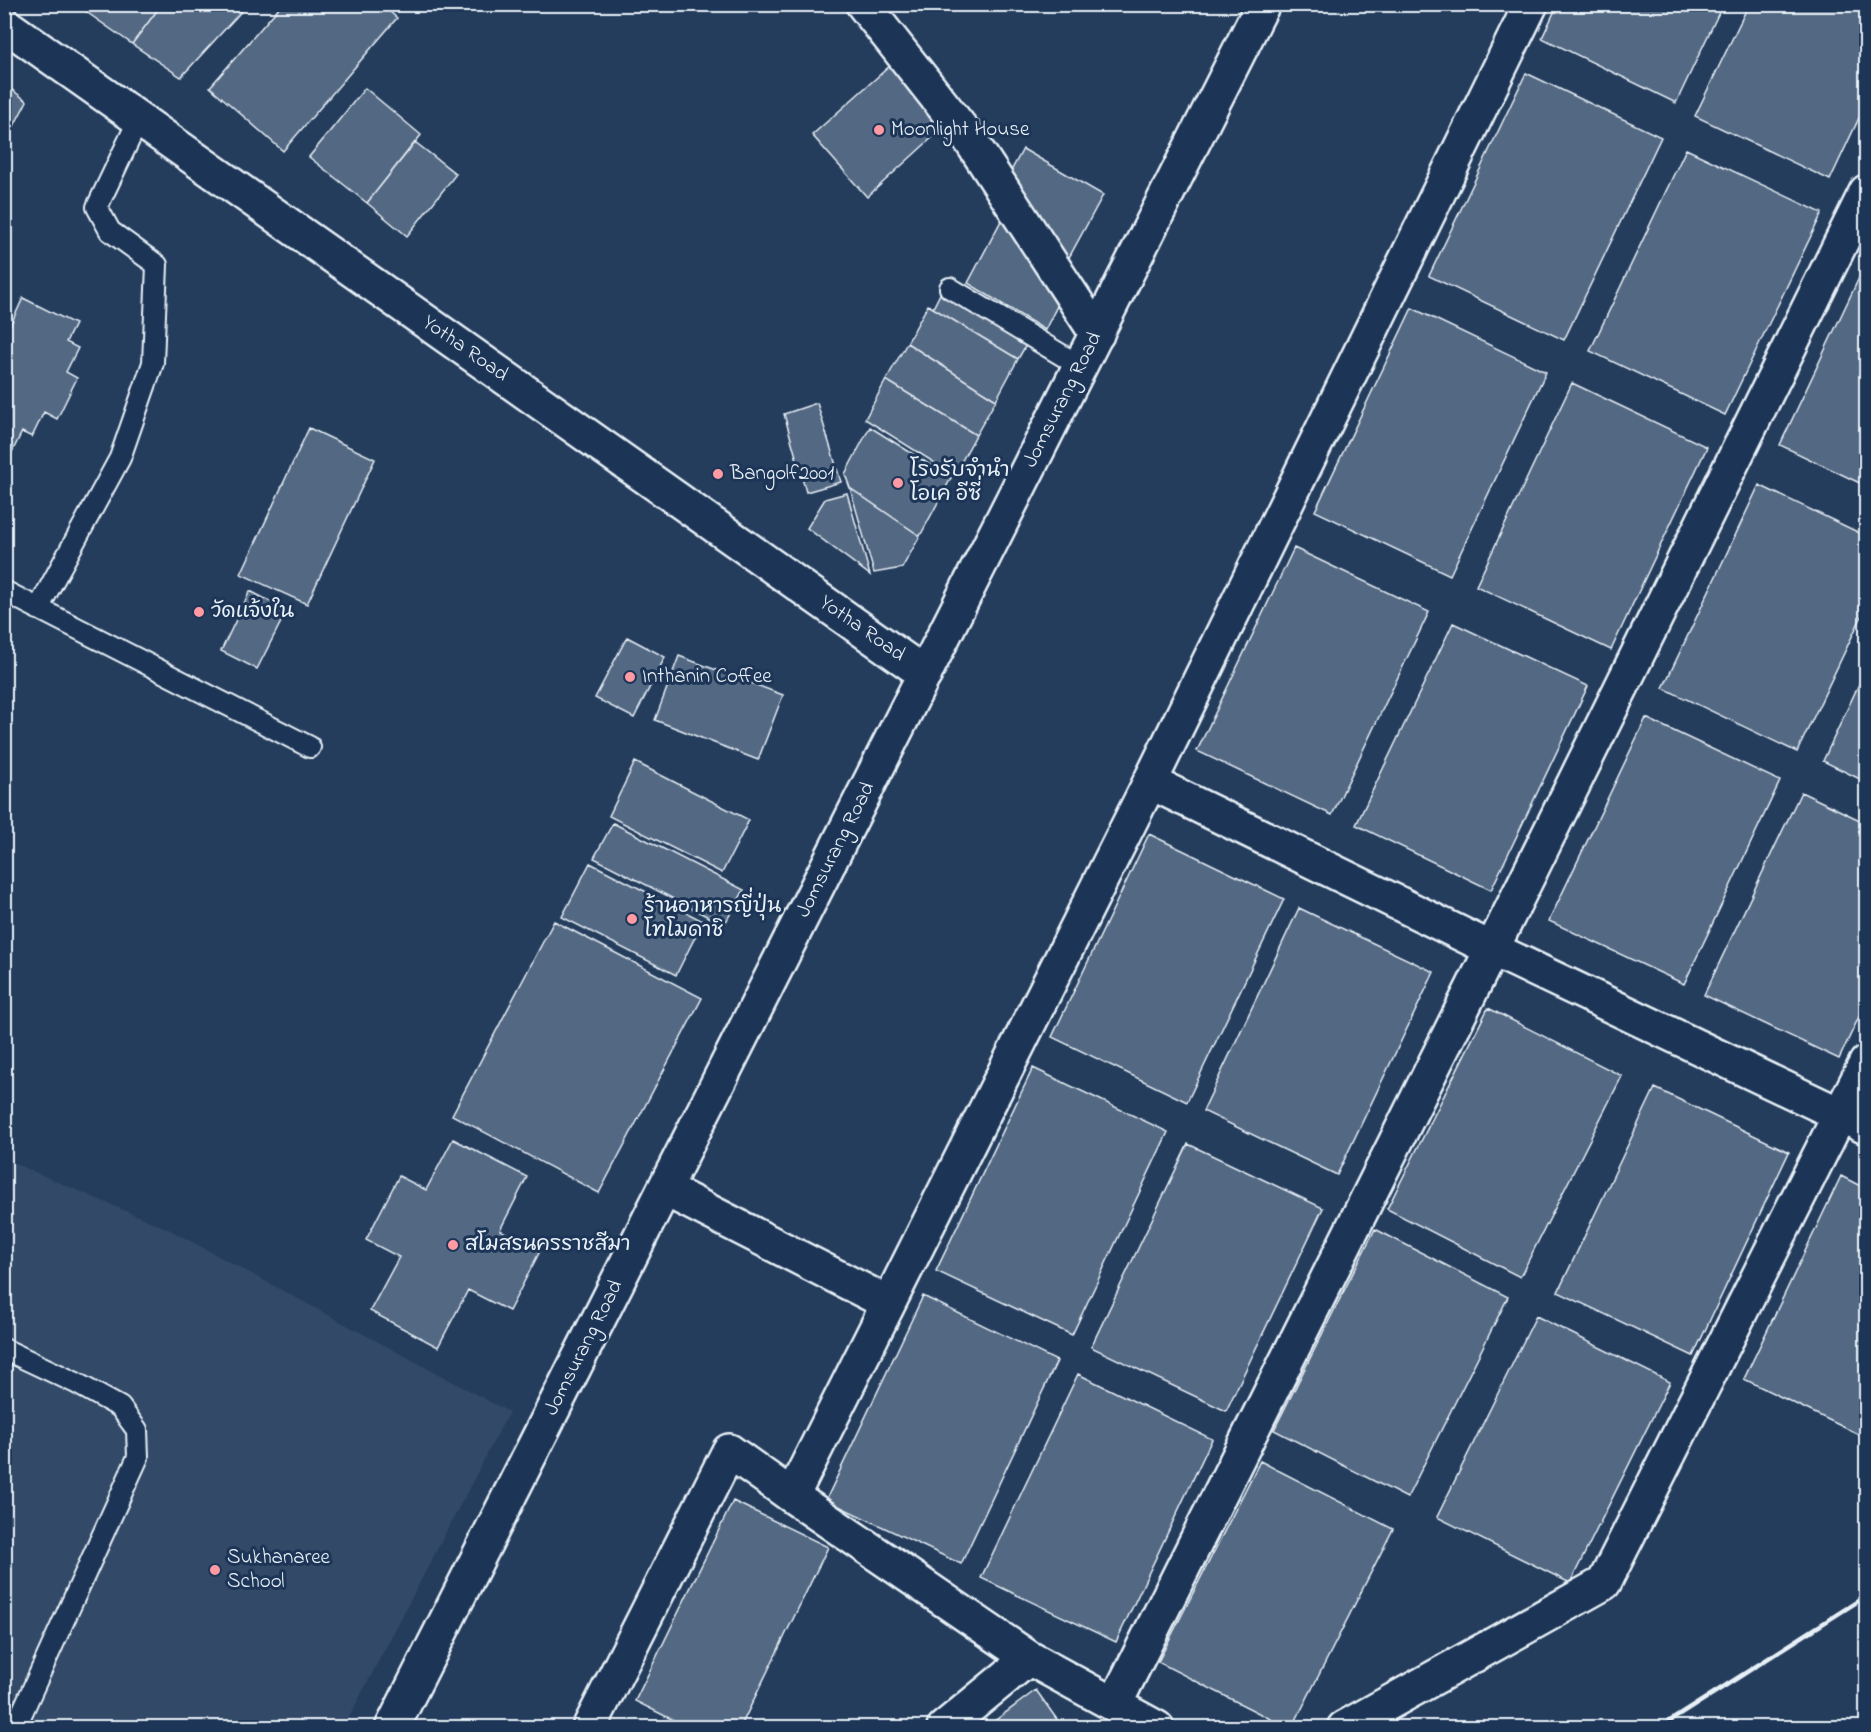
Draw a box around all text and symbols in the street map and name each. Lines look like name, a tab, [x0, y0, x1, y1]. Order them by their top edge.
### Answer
place label: Moonlight House	[891, 115, 1030, 147]
marker: Moonlight House	[872, 123, 886, 137]
street label: Yotha Road	[416, 308, 514, 390]
street label: Jomsurang Road	[1016, 327, 1112, 474]
place label: โรงรับจำนำ โอเค อีซี่	[910, 456, 1009, 510]
place label: Bangolf2001	[729, 459, 834, 491]
marker: Bangolf2001	[711, 467, 725, 481]
marker: โรงรับจำนำ โอเค อีซี่	[891, 476, 905, 490]
street label: Yotha Road	[813, 588, 911, 670]
place label: วัดแจ้งใน	[211, 597, 294, 627]
marker: วัดแจ้งใน	[192, 605, 206, 619]
place label: Inthanin Coffee	[642, 662, 772, 692]
marker: Inthanin Coffee	[623, 670, 637, 684]
street label: Jomsurang Road	[789, 777, 885, 924]
place label: ร้านอาหารญี่ปุ่น โทโมดาชิ	[644, 887, 781, 946]
marker: ร้านอาหารญี่ปุ่น โทโมดาชิ	[625, 912, 639, 926]
place label: สโมสรนครราชสีมา	[465, 1230, 631, 1260]
marker: สโมสรนครราชสีมา	[446, 1238, 460, 1252]
street label: Jomsurang Road	[537, 1275, 633, 1422]
place label: Sukhanaree School	[227, 1543, 331, 1597]
marker: Sukhanaree School	[208, 1563, 222, 1577]

